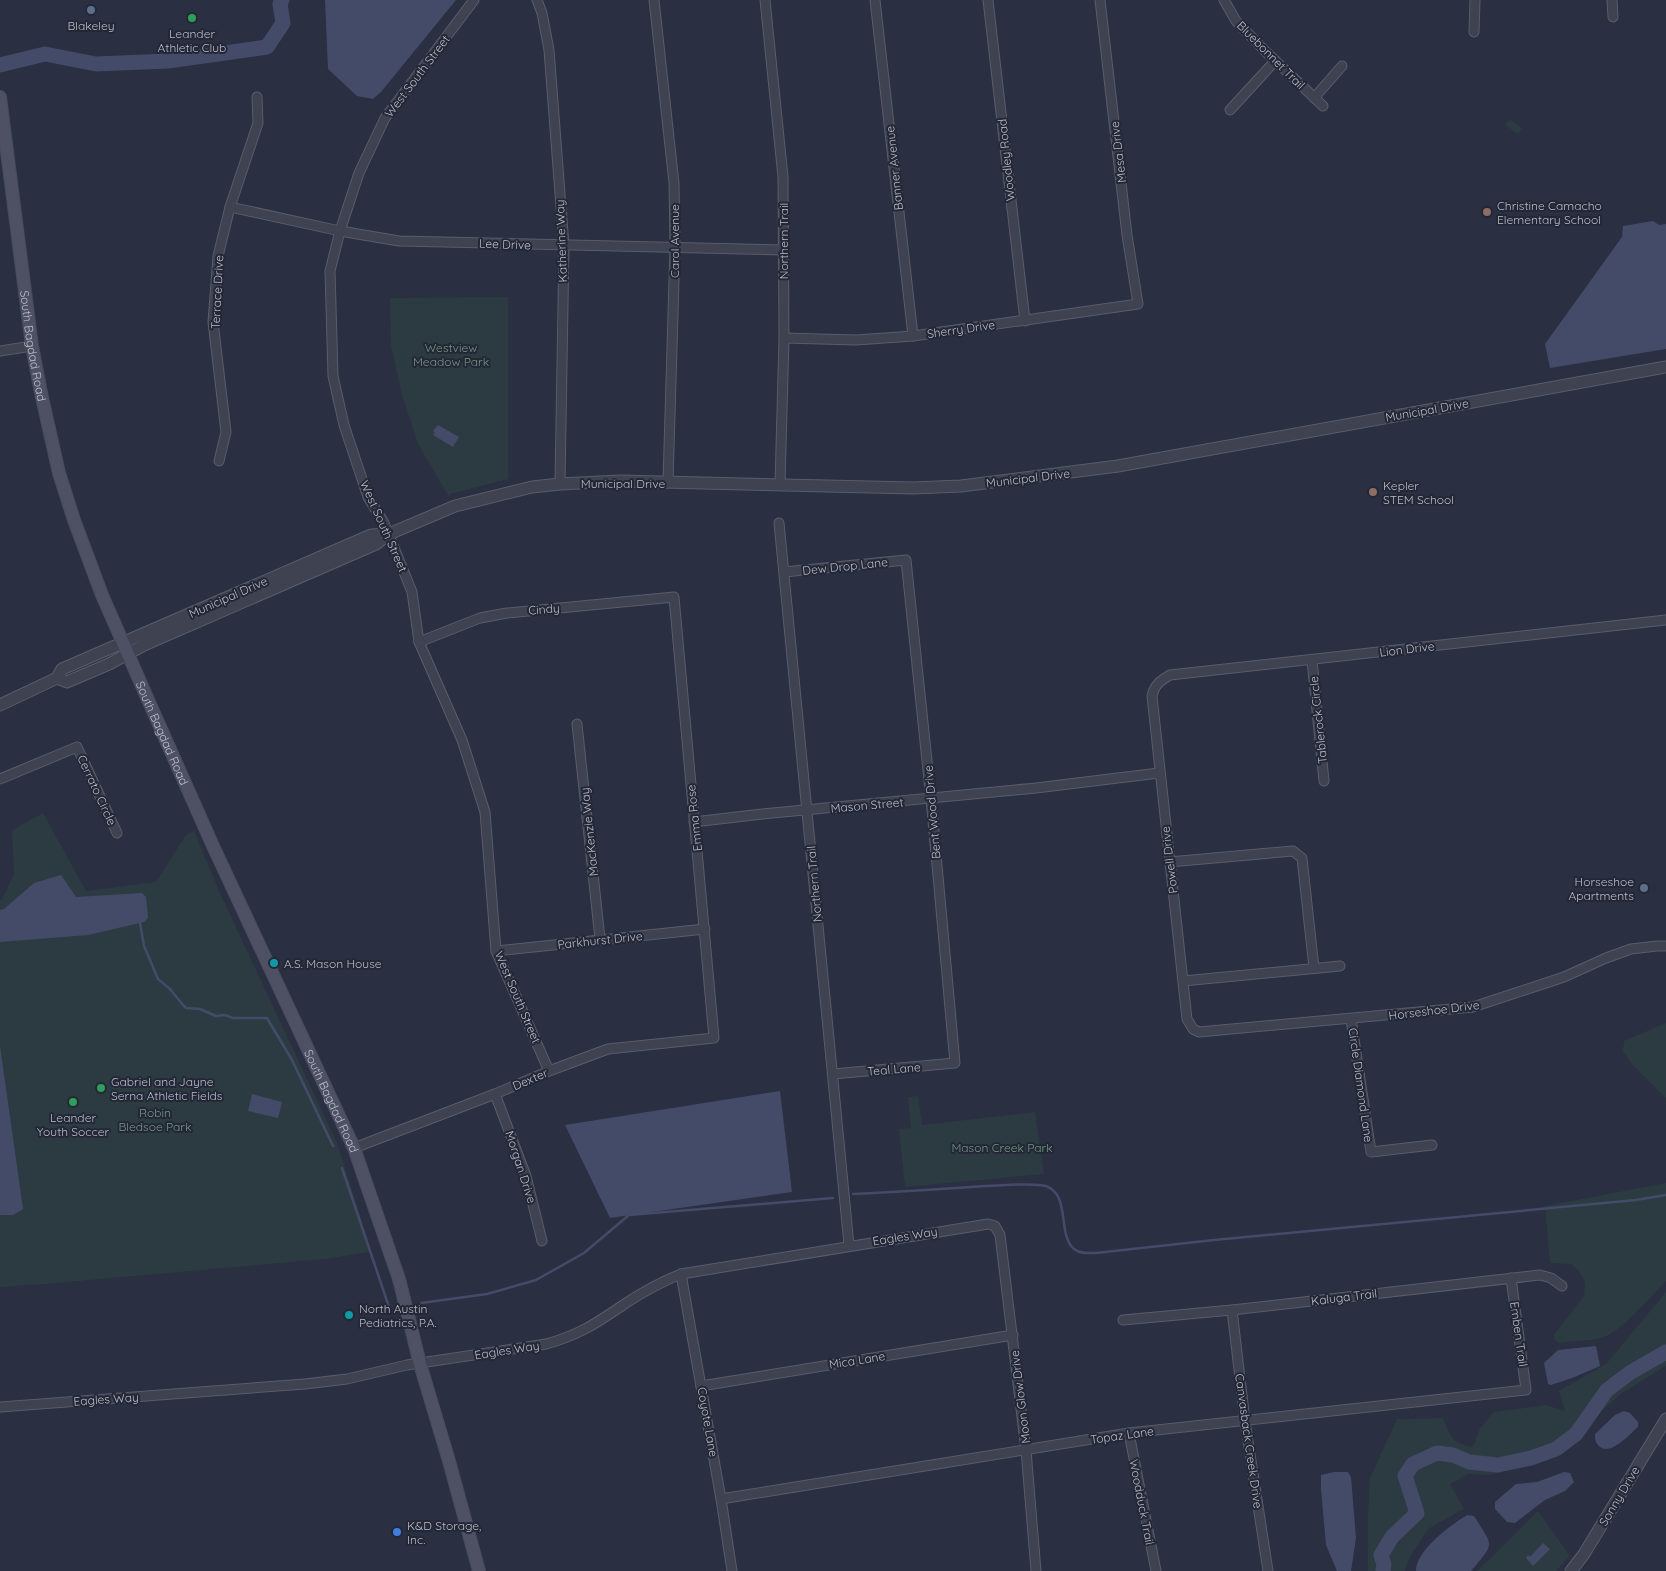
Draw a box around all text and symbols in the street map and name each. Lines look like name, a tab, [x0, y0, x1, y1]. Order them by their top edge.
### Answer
marker: Blakeley	[85, 4, 97, 16]
marker: Leander Athletic Club	[186, 12, 198, 24]
place label: Blakeley	[68, 18, 114, 33]
street label: Bluebonnet Trail	[1234, 18, 1308, 92]
place label: Leander Athletic Club	[158, 26, 226, 55]
street label: West South Street	[381, 32, 453, 120]
street label: Woodley Road	[994, 118, 1018, 202]
street label: Mesa Drive	[1107, 120, 1129, 184]
street label: Banner Avenue	[882, 125, 906, 211]
place label: Christine Camacho Elementary School	[1497, 198, 1602, 227]
street label: Katherine Way	[552, 199, 570, 283]
street label: Northern Trail	[776, 203, 791, 279]
street label: Carol Avenue	[667, 204, 682, 278]
marker: Christine Camacho Elementary School	[1481, 206, 1493, 218]
street label: Lee Drive	[479, 236, 532, 252]
street label: Terrace Drive	[208, 254, 226, 329]
street label: South Bagdad Road	[17, 289, 50, 403]
street label: Sherry Drive	[926, 317, 996, 341]
park label: Westview Meadow Park	[413, 340, 489, 369]
street label: Municipal Drive	[1384, 395, 1470, 425]
street label: Municipal Drive	[985, 465, 1071, 491]
street label: Municipal Drive	[581, 476, 665, 491]
street label: West South Street	[357, 478, 411, 574]
place label: Kepler STEM School	[1383, 478, 1454, 507]
marker: Kepler STEM School	[1367, 486, 1379, 498]
street label: Dew Drop Lane	[801, 554, 889, 578]
street label: Municipal Drive	[186, 573, 270, 621]
street label: Cindy	[528, 600, 560, 618]
street label: Lion Drive	[1379, 638, 1436, 660]
street label: Tablerock Circle	[1306, 675, 1330, 765]
street label: South Bagdad Road	[133, 679, 192, 787]
street label: Cerrato Circle	[74, 752, 120, 828]
street label: Bent Wood Drive	[920, 764, 944, 860]
street label: Emma Rose	[683, 784, 705, 852]
street label: MacKenzie Way	[577, 787, 601, 877]
street label: Mason Street	[830, 794, 904, 816]
street label: Powell Drive	[1157, 825, 1181, 895]
street label: Northern Trail	[803, 845, 825, 923]
place label: Horseshoe Apartments	[1568, 874, 1634, 903]
marker: Horseshoe Apartments	[1638, 882, 1650, 894]
street label: Parkhurst Drive	[557, 928, 643, 952]
street label: West South Street	[492, 949, 544, 1045]
place label: A.S. Mason House	[284, 956, 382, 971]
marker: A.S. Mason House	[268, 957, 280, 969]
street label: Horseshoe Drive	[1388, 997, 1481, 1023]
street label: Circle Diamond Lane	[1346, 1027, 1376, 1143]
street label: South Bagdad Road	[301, 1047, 362, 1154]
street label: Teal Lane	[867, 1059, 921, 1079]
street label: Dexter	[510, 1065, 550, 1093]
place label: Gabriel and Jayne Serna Athletic Fields	[111, 1074, 223, 1103]
marker: Gabriel and Jayne Serna Athletic Fields	[95, 1082, 107, 1094]
marker: Leander Youth Soccer	[67, 1096, 79, 1108]
park label: Robin Bledsoe Park	[119, 1105, 191, 1134]
place label: Leander Youth Soccer	[37, 1110, 110, 1139]
street label: Morgan Drive	[502, 1129, 540, 1205]
park label: Mason Creek Park	[951, 1140, 1053, 1155]
street label: Eagles Way	[871, 1223, 939, 1249]
street label: Kaluga Trail	[1310, 1286, 1378, 1308]
street label: Emben Trail	[1507, 1300, 1531, 1368]
place label: North Austin Pediatrics, P.A.	[359, 1301, 437, 1330]
marker: North Austin Pediatrics, P.A.	[343, 1309, 355, 1321]
street label: Eagles Way	[473, 1337, 541, 1363]
street label: Mica Lane	[828, 1348, 886, 1372]
street label: Moon Glow Drive	[1007, 1349, 1033, 1445]
street label: Canvasback Creek Drive	[1232, 1373, 1266, 1510]
street label: Coyote Lane	[694, 1386, 722, 1458]
street label: Eagles Way	[73, 1389, 139, 1409]
street label: Topaz Lane	[1089, 1423, 1155, 1447]
street label: Woodduck Trail	[1126, 1458, 1158, 1546]
street label: Sonny Drive	[1595, 1463, 1643, 1528]
place label: K&D Storage, Inc.	[407, 1518, 481, 1547]
marker: K&D Storage, Inc.	[391, 1526, 403, 1538]

